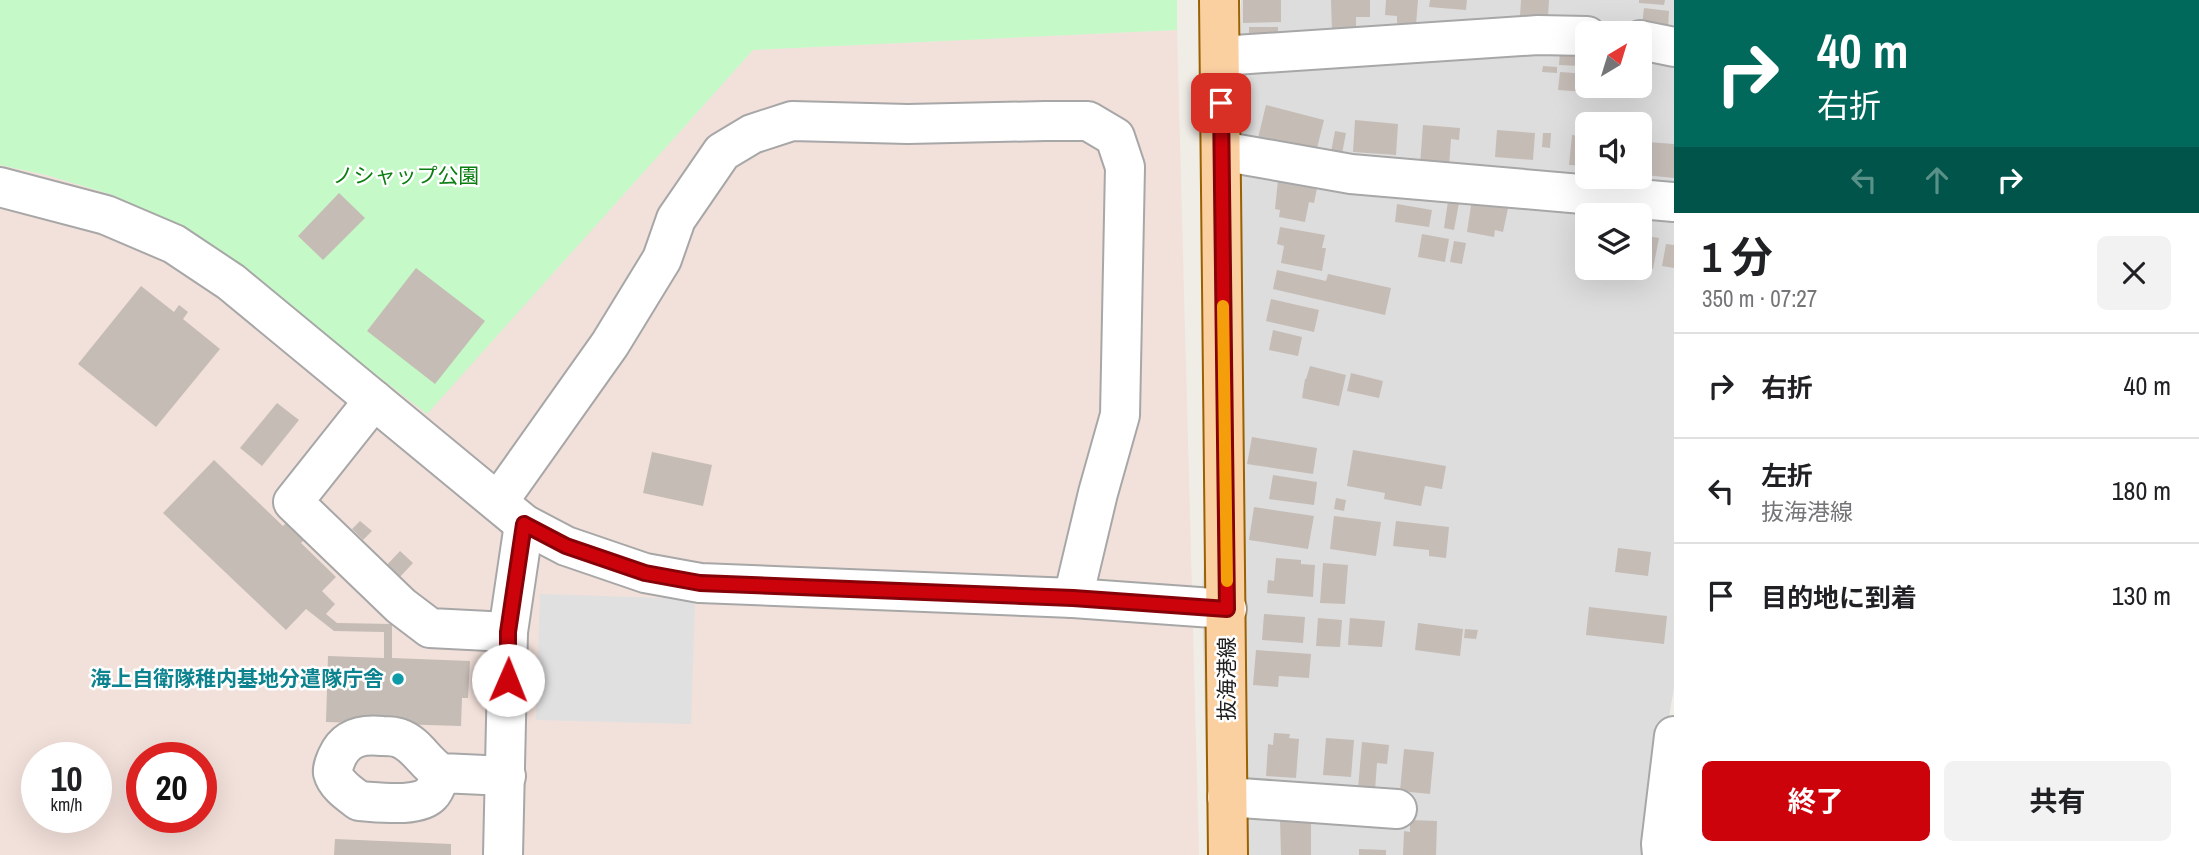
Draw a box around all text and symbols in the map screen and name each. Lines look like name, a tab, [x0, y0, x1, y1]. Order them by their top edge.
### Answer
text: 40 m	[1817, 17, 1909, 83]
north arrow	[1575, 21, 1652, 98]
map controls	[1575, 21, 1652, 280]
icon: right	[1702, 28, 1793, 119]
pin	[1191, 73, 1251, 133]
icon: arrive	[1202, 84, 1240, 122]
text: 右折	[1817, 84, 1881, 127]
button: sound	[1575, 112, 1652, 189]
park label: ノシャップ公園	[333, 161, 480, 190]
icon: left	[1845, 161, 1883, 199]
icon: ahead	[1918, 161, 1956, 199]
icon: right	[1991, 161, 2029, 199]
button: layers	[1575, 203, 1652, 280]
text: 1 分	[1702, 229, 1773, 285]
button: close	[2097, 236, 2171, 310]
text: 350 m · 07:27	[1702, 283, 1817, 314]
icon: right	[1702, 367, 1740, 405]
text: 40 m	[2124, 368, 2171, 403]
text: 右折	[1761, 370, 1813, 405]
text: 左折	[1761, 458, 1813, 493]
icon: left	[1702, 472, 1740, 510]
text: 180 m	[2112, 473, 2171, 508]
text: 抜海港線	[1761, 496, 1853, 527]
icon: arrive	[1702, 577, 1740, 615]
text: 130 m	[2112, 578, 2171, 613]
text: 目的地に到着	[1761, 580, 1917, 615]
street label: 抜海港線	[1212, 637, 1241, 721]
position arrow	[471, 643, 545, 717]
place label: 海上自衛隊稚内基地分遣隊庁舎	[90, 664, 384, 693]
marker: 海上自衛隊稚内基地分遣隊庁舎	[390, 671, 406, 687]
speed limit sign: 20	[126, 742, 217, 833]
text: 10	[51, 755, 82, 802]
button: 終了	[1702, 761, 1930, 841]
button: 共有	[1944, 761, 2171, 841]
text: km/h	[51, 792, 83, 817]

